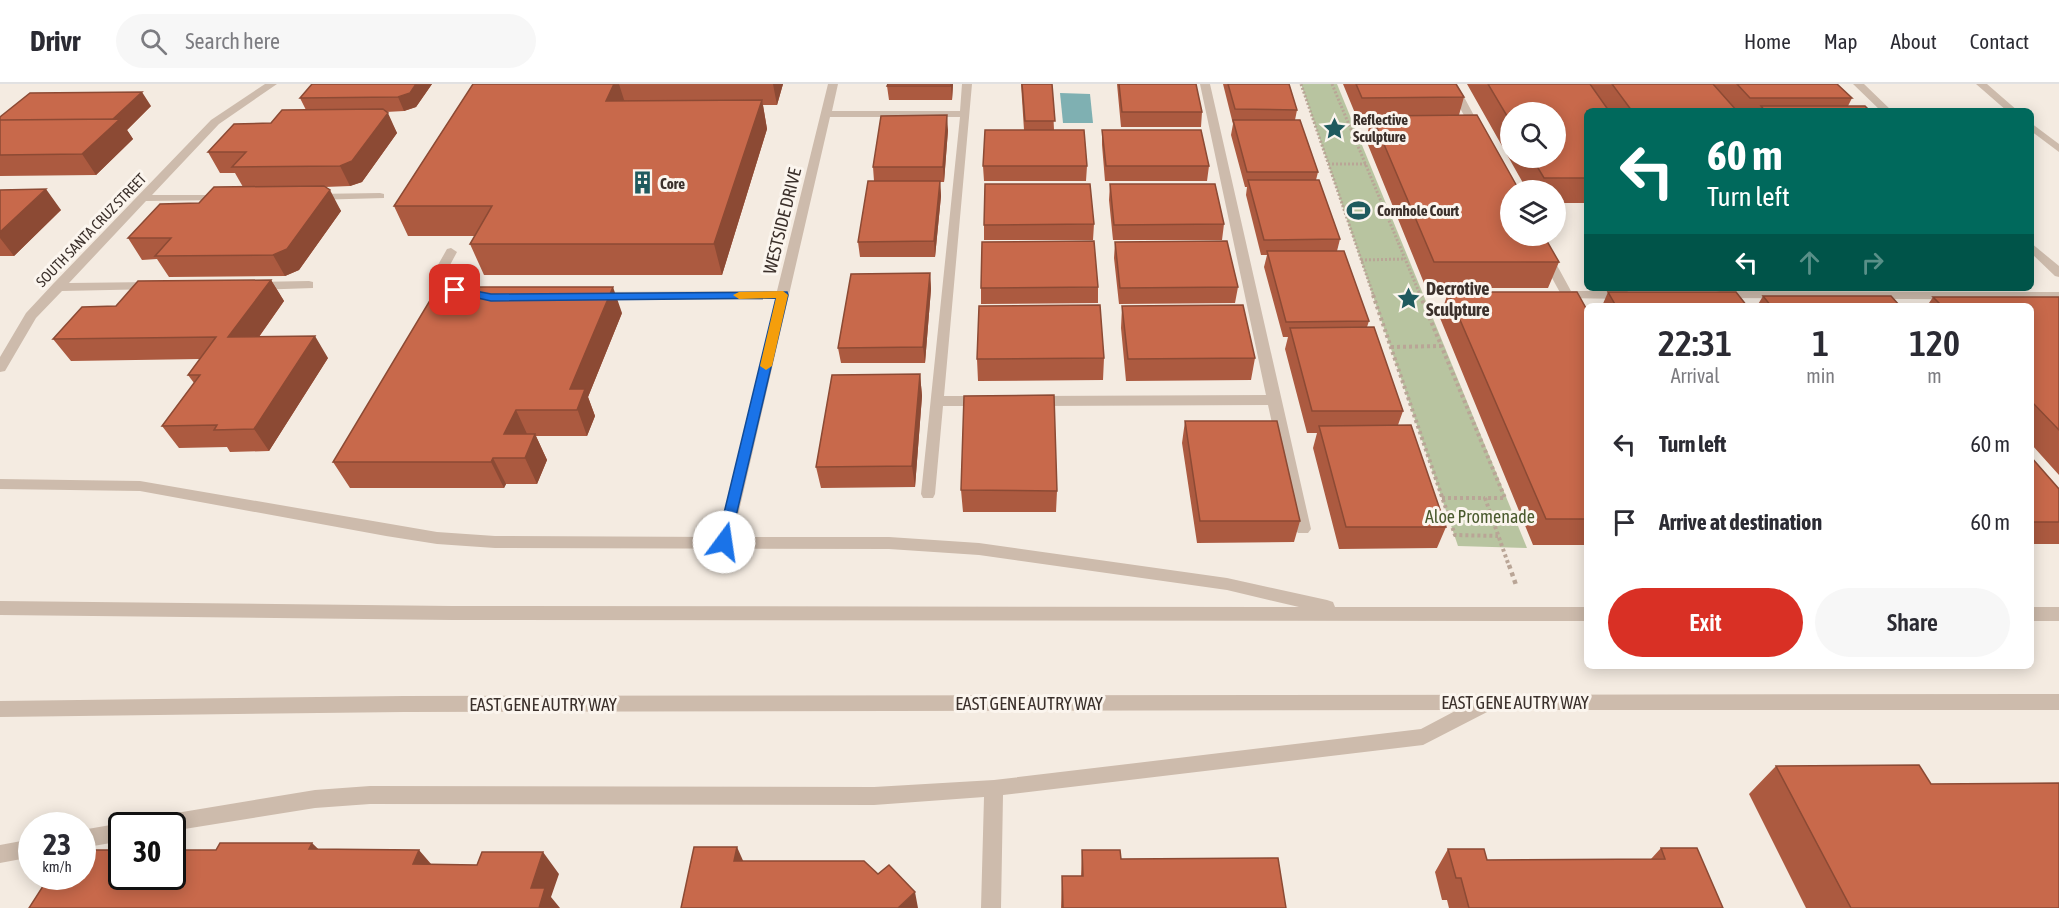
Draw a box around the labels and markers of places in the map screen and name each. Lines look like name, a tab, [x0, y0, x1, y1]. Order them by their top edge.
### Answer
place label: Reflective Sculpture	[1353, 111, 1408, 145]
place icon: Reflective Sculpture	[1322, 115, 1348, 141]
building icon: Core	[629, 170, 655, 196]
place label: Core	[660, 175, 685, 192]
sports icon: Cornhole Court	[1346, 197, 1372, 223]
place label: Cornhole Court	[1377, 202, 1460, 219]
pin	[429, 264, 480, 315]
place label: Decrotive Sculpture	[1426, 278, 1490, 320]
place icon: Decrotive Sculpture	[1395, 285, 1421, 311]

